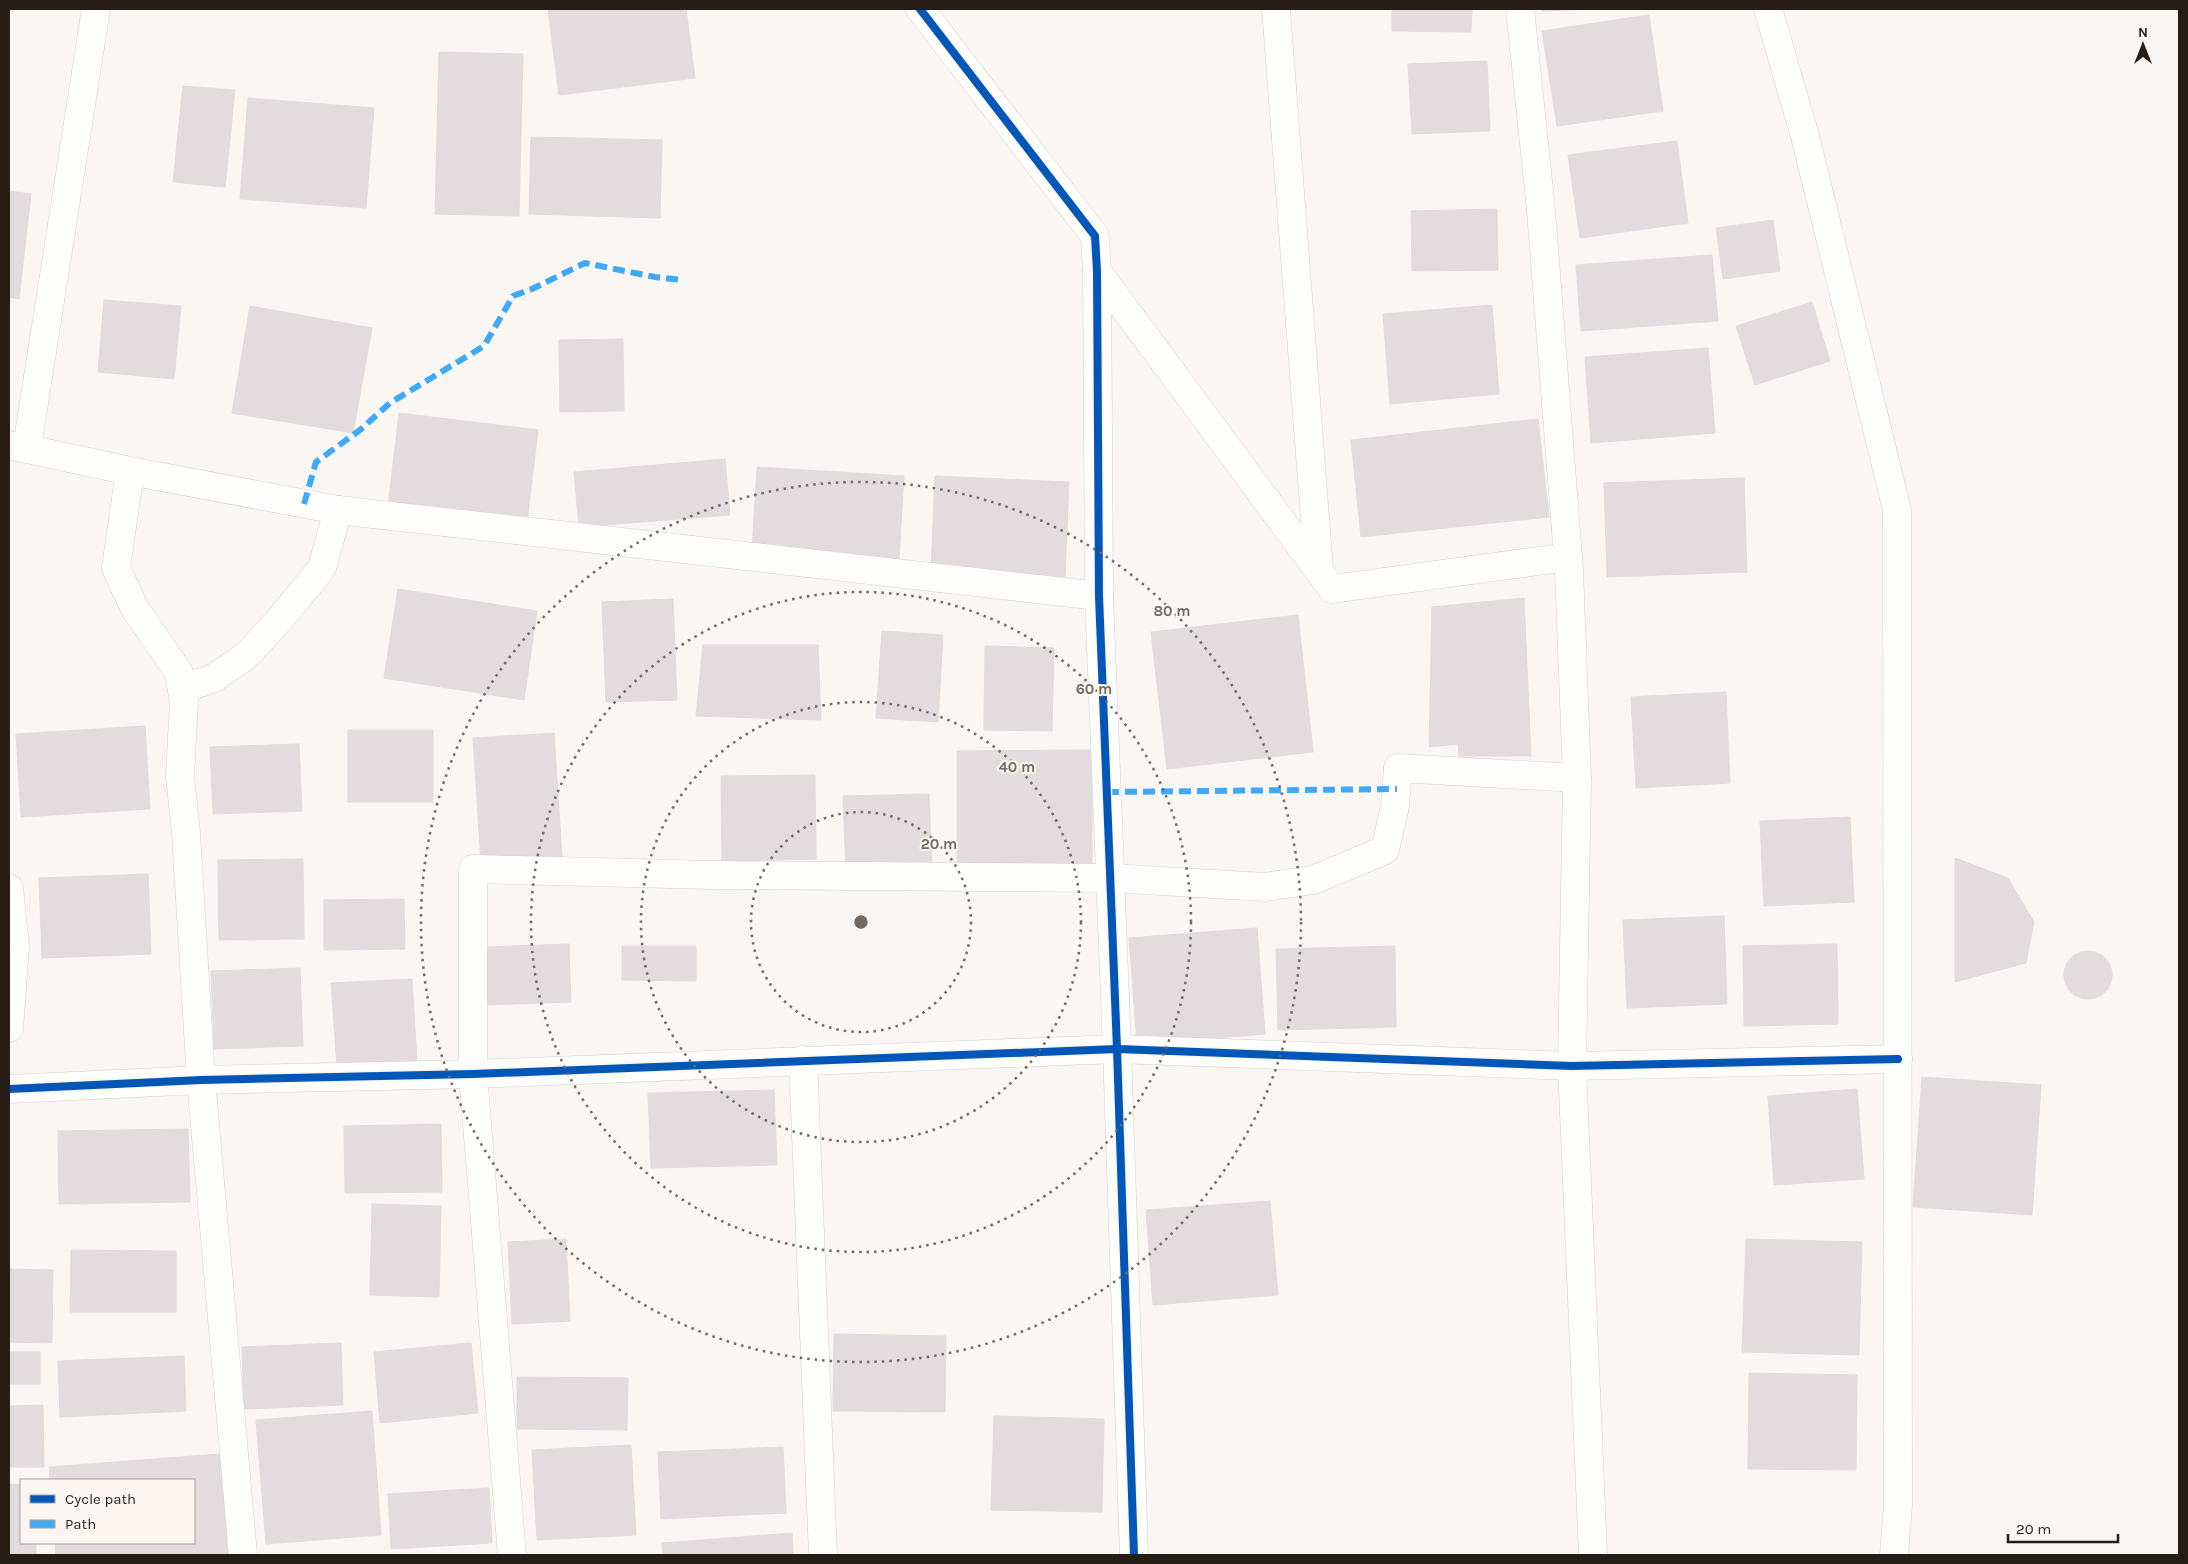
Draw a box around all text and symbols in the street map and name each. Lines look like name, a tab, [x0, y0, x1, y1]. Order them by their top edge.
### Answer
north arrow	[2118, 20, 2168, 70]
text: N	[2138, 24, 2148, 41]
text: 80 m	[1153, 602, 1191, 620]
text: 60 m	[1076, 680, 1112, 698]
text: 40 m	[999, 758, 1035, 776]
text: 20 m	[921, 835, 957, 853]
centre of rings	[852, 913, 870, 931]
legend	[20, 1479, 195, 1544]
text: Cycle path	[65, 1490, 136, 1508]
scale bar	[2008, 1512, 2118, 1544]
text: Path	[65, 1515, 96, 1533]
text: 20 m	[2016, 1520, 2051, 1538]

